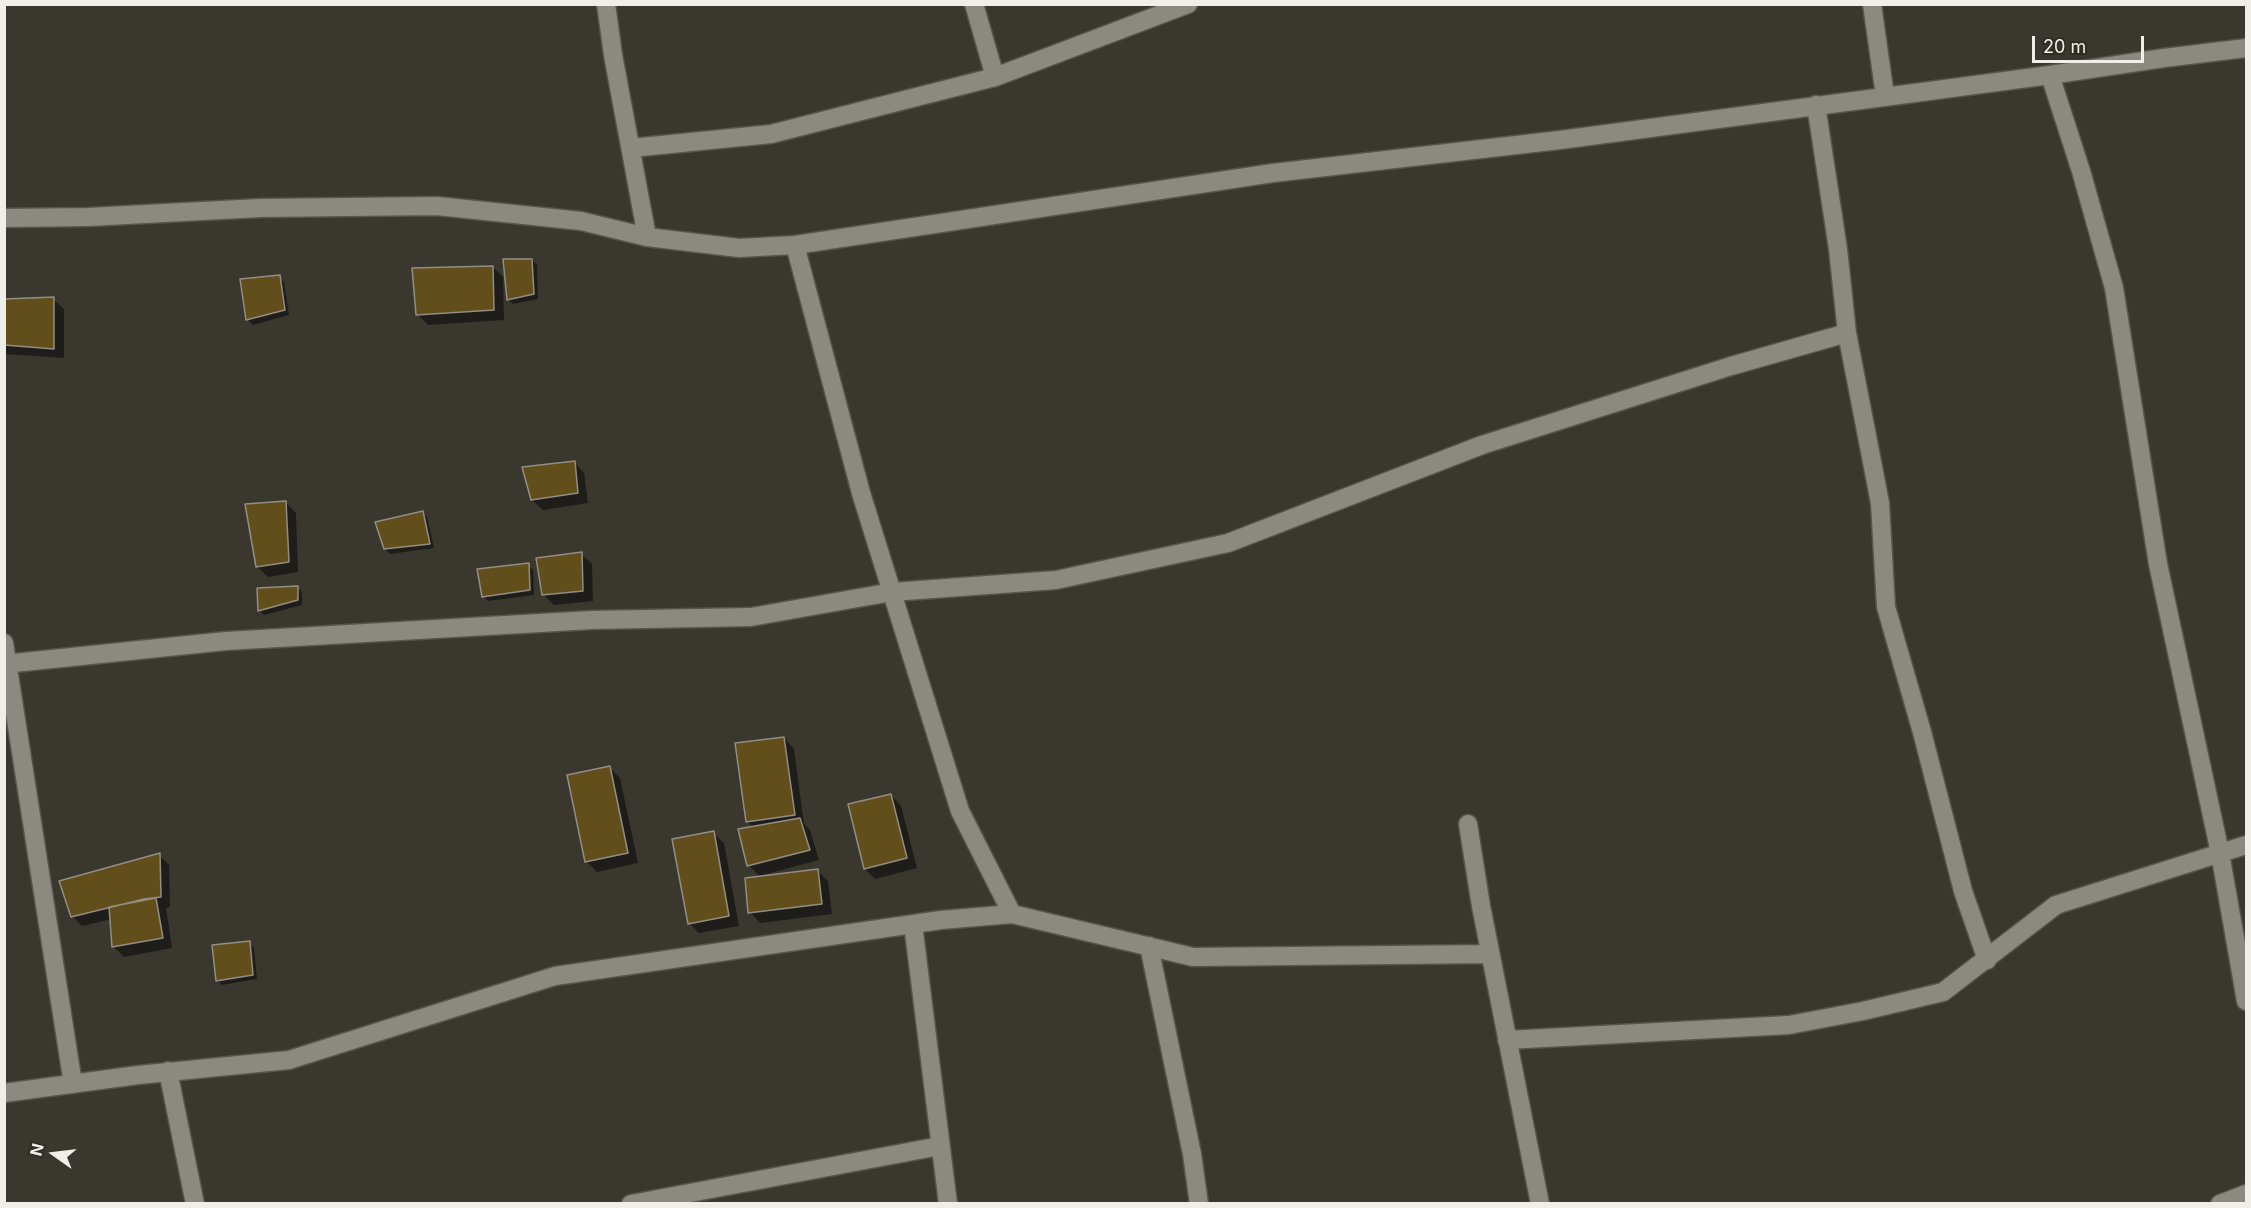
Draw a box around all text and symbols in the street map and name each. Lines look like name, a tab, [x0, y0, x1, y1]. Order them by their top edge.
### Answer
scale bar	[2035, 24, 2148, 62]
text: 20 m	[2043, 36, 2086, 57]
north arrow	[24, 1124, 84, 1184]
text: N	[25, 1141, 48, 1158]

